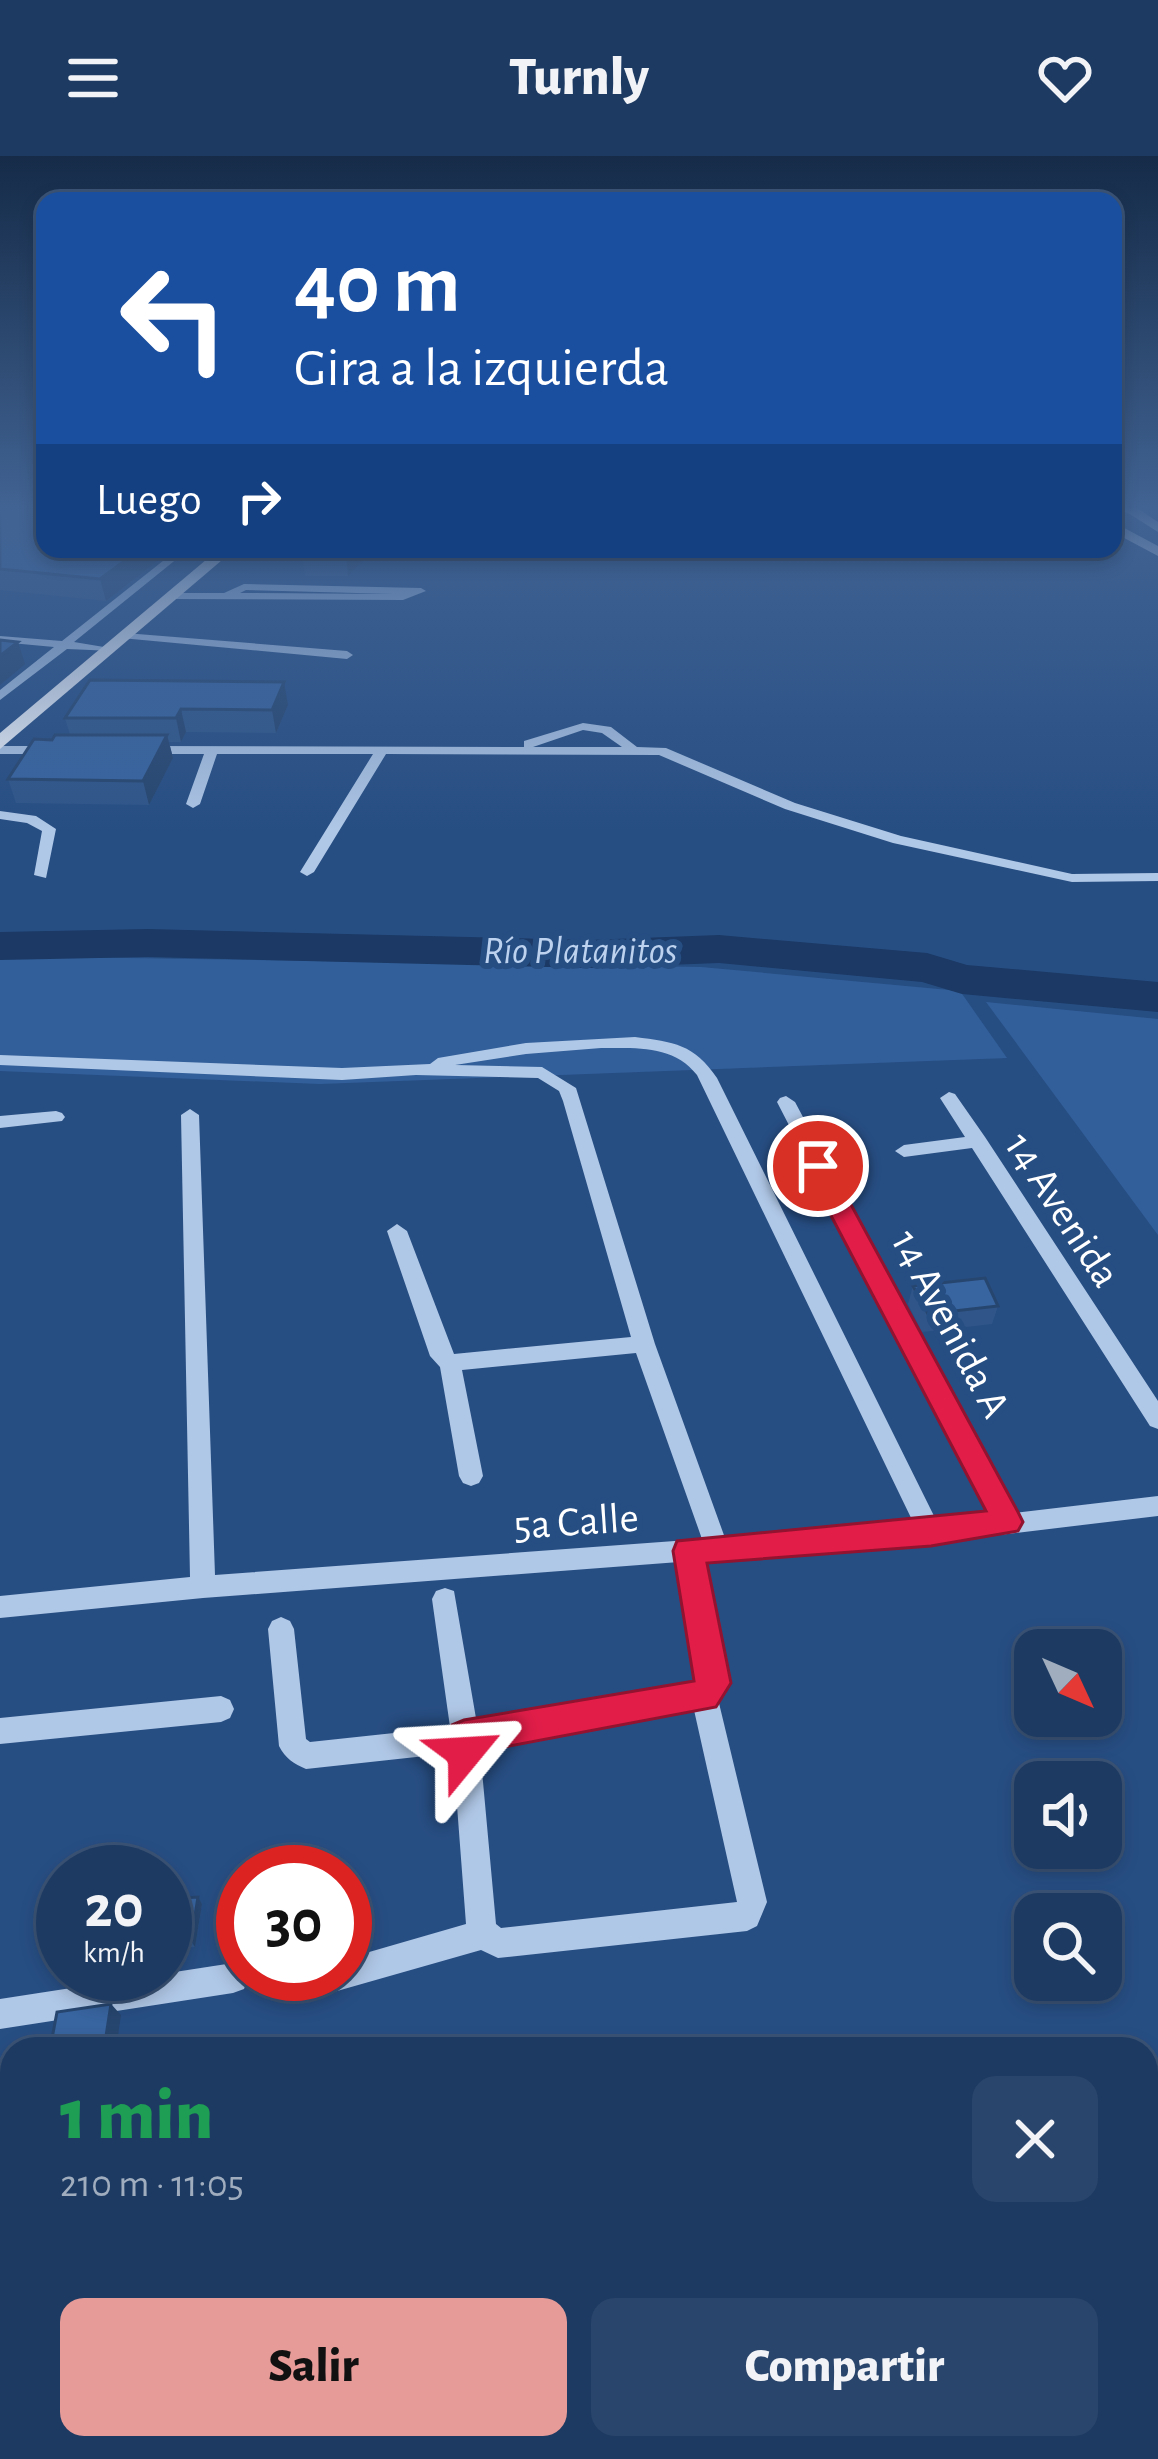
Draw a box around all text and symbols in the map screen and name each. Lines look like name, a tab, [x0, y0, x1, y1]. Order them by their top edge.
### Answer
icon: menu	[60, 45, 126, 111]
icon: heart	[1032, 45, 1098, 111]
text: Turnly	[509, 51, 649, 105]
icon: left	[96, 240, 252, 396]
text: 40 m	[294, 244, 461, 328]
text: Gira a la izquierda	[294, 342, 669, 396]
icon: right	[226, 468, 292, 534]
text: Luego	[96, 478, 202, 523]
water label: Río Platanitos	[483, 932, 677, 971]
pin	[767, 1115, 869, 1217]
street label: 14 Avenida	[997, 1125, 1127, 1295]
icon: arrive	[785, 1133, 851, 1199]
street label: 14 Avenida A	[883, 1223, 1017, 1425]
street label: 5a Calle	[512, 1497, 640, 1547]
north arrow	[1014, 1629, 1122, 1737]
map controls	[1014, 1629, 1122, 2001]
position arrow	[402, 1690, 528, 1816]
button: sound	[1014, 1761, 1122, 1869]
speed limit sign: 30	[216, 1845, 372, 2001]
text: 20	[84, 1878, 144, 1938]
button: search	[1014, 1893, 1122, 2001]
text: km/h	[83, 1938, 145, 1968]
button: close	[972, 2076, 1098, 2202]
text: 1 min	[60, 2080, 213, 2152]
text: 210 m · 11:05	[60, 2165, 244, 2204]
button: Salir	[60, 2298, 567, 2436]
button: Compartir	[591, 2298, 1098, 2436]

